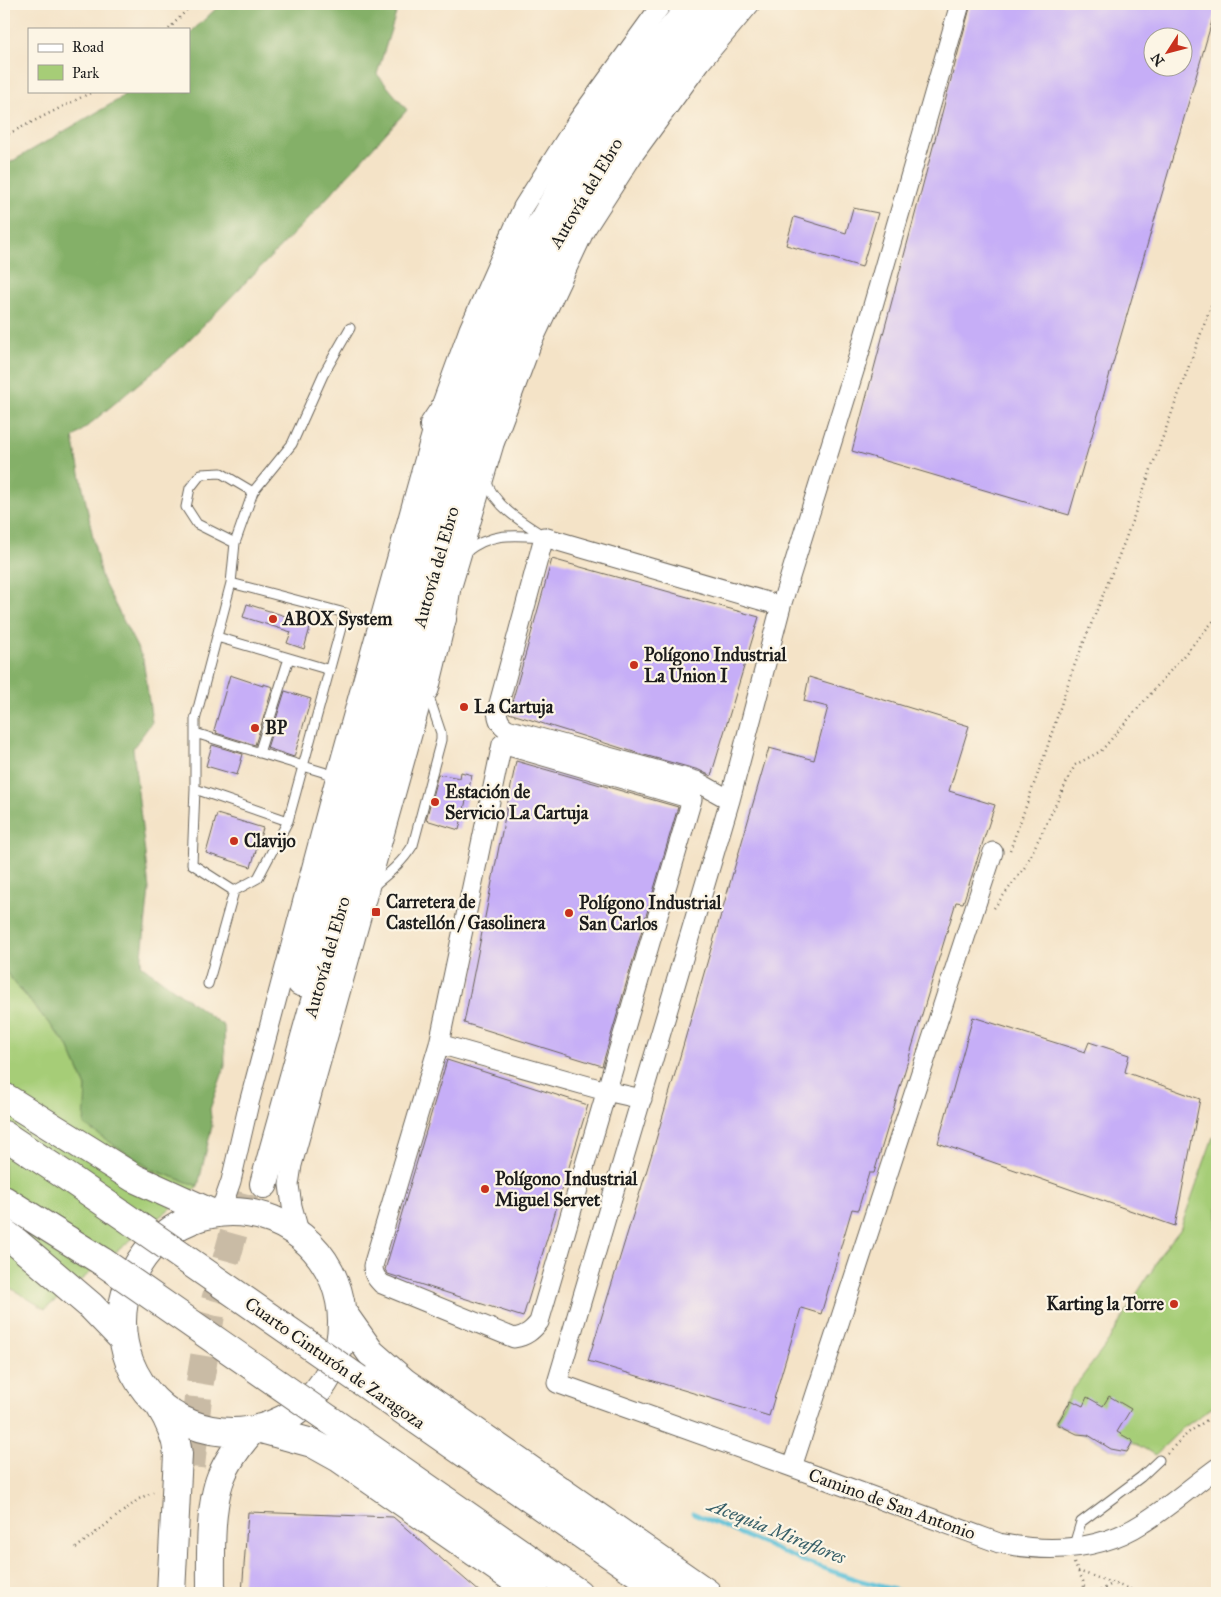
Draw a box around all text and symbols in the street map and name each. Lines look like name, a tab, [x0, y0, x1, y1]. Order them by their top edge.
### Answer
legend	[28, 28, 190, 92]
north arrow	[1144, 28, 1194, 78]
text: Road	[72, 38, 104, 56]
text: N	[1147, 49, 1168, 69]
text: Park	[72, 64, 99, 82]
street label: Autovía del Ebro	[544, 134, 628, 253]
street label: Autovía del Ebro	[408, 504, 464, 631]
place label: ABOX System	[282, 608, 393, 631]
marker: ABOX System	[267, 613, 279, 625]
place label: Polígono Industrial La Union I	[644, 644, 788, 687]
marker: Polígono Industrial La Union I	[628, 659, 640, 671]
place label: La Cartuja	[474, 696, 554, 719]
marker: La Cartuja	[458, 701, 470, 713]
place label: BP	[265, 717, 288, 739]
marker: BP	[249, 722, 261, 734]
place label: Estación de Servicio La Cartuja	[445, 781, 589, 825]
marker: Estación de Servicio La Cartuja	[429, 796, 441, 808]
place label: Clavijo	[244, 830, 296, 853]
marker: Clavijo	[228, 835, 240, 847]
place label: Carretera de Castellón / Gasolinera	[386, 891, 546, 934]
place label: Polígono Industrial San Carlos	[579, 892, 723, 935]
street label: Autovía del Ebro	[299, 894, 355, 1021]
marker: Carretera de Castellón / Gasolinera	[370, 906, 382, 918]
marker: Polígono Industrial San Carlos	[563, 907, 575, 919]
place label: Polígono Industrial Miguel Servet	[495, 1168, 639, 1212]
marker: Polígono Industrial Miguel Servet	[479, 1183, 491, 1195]
street label: Cuarto Cinturón de Zaragoza	[240, 1292, 430, 1435]
place label: Karting la Torre	[1046, 1293, 1164, 1316]
marker: Karting la Torre	[1168, 1298, 1180, 1310]
street label: Camino de San Antonio	[806, 1464, 978, 1544]
water label: Acequia Miraflores	[703, 1492, 850, 1570]

